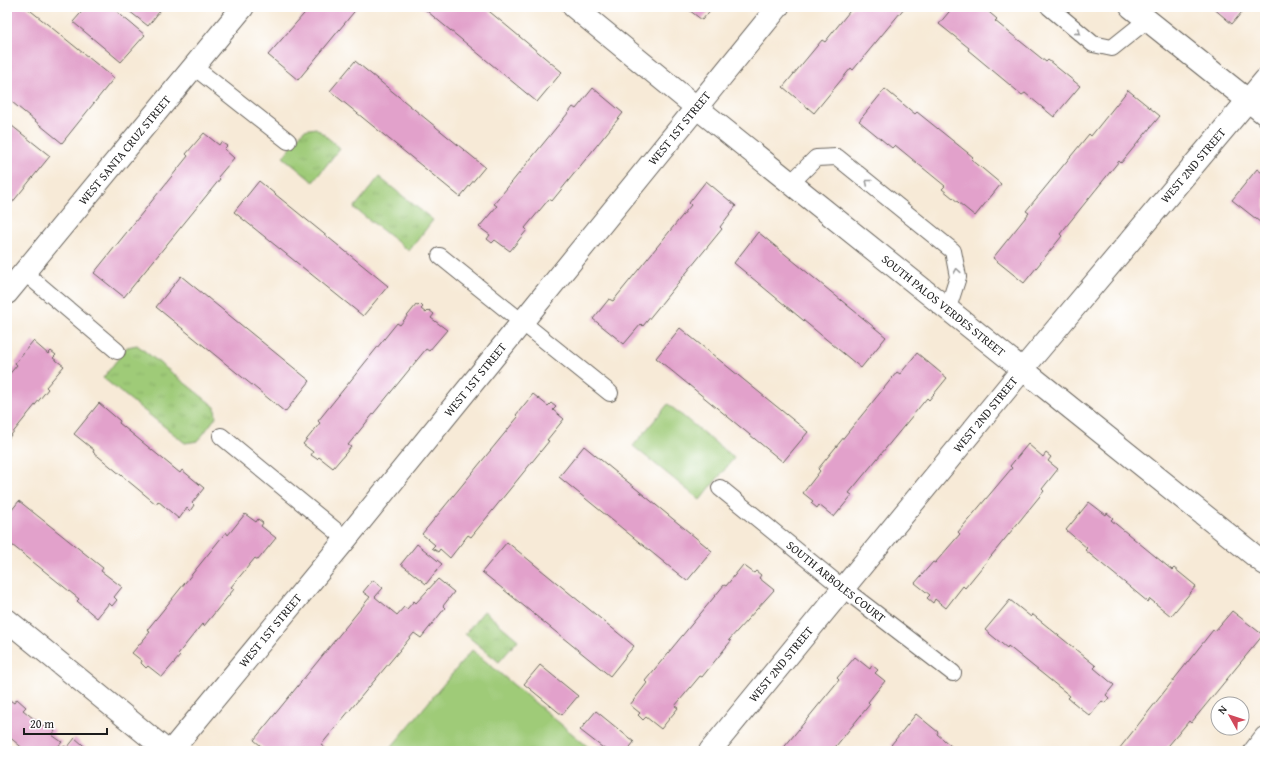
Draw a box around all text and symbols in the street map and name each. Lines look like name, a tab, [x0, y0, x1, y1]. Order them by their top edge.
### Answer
one-way arrow	[1074, 28, 1081, 35]
street label: WEST 1ST STREET	[644, 87, 715, 169]
street label: WEST SANTA CRUZ STREET	[74, 91, 175, 208]
street label: WEST 2ND STREET	[1156, 124, 1230, 207]
one-way arrow	[865, 180, 872, 187]
street label: SOUTH PALOS VERDES STREET	[878, 250, 1009, 360]
one-way arrow	[953, 268, 962, 274]
street label: WEST 1ST STREET	[440, 339, 510, 420]
street label: WEST 2ND STREET	[949, 372, 1022, 456]
street label: SOUTH ARBOLES COURT	[783, 536, 889, 626]
street label: WEST 1ST STREET	[234, 590, 306, 671]
street label: WEST 2ND STREET	[744, 622, 817, 706]
north arrow	[1210, 696, 1250, 736]
text: N	[1214, 701, 1231, 718]
scale bar	[24, 710, 107, 736]
text: 20 m	[30, 715, 54, 732]

